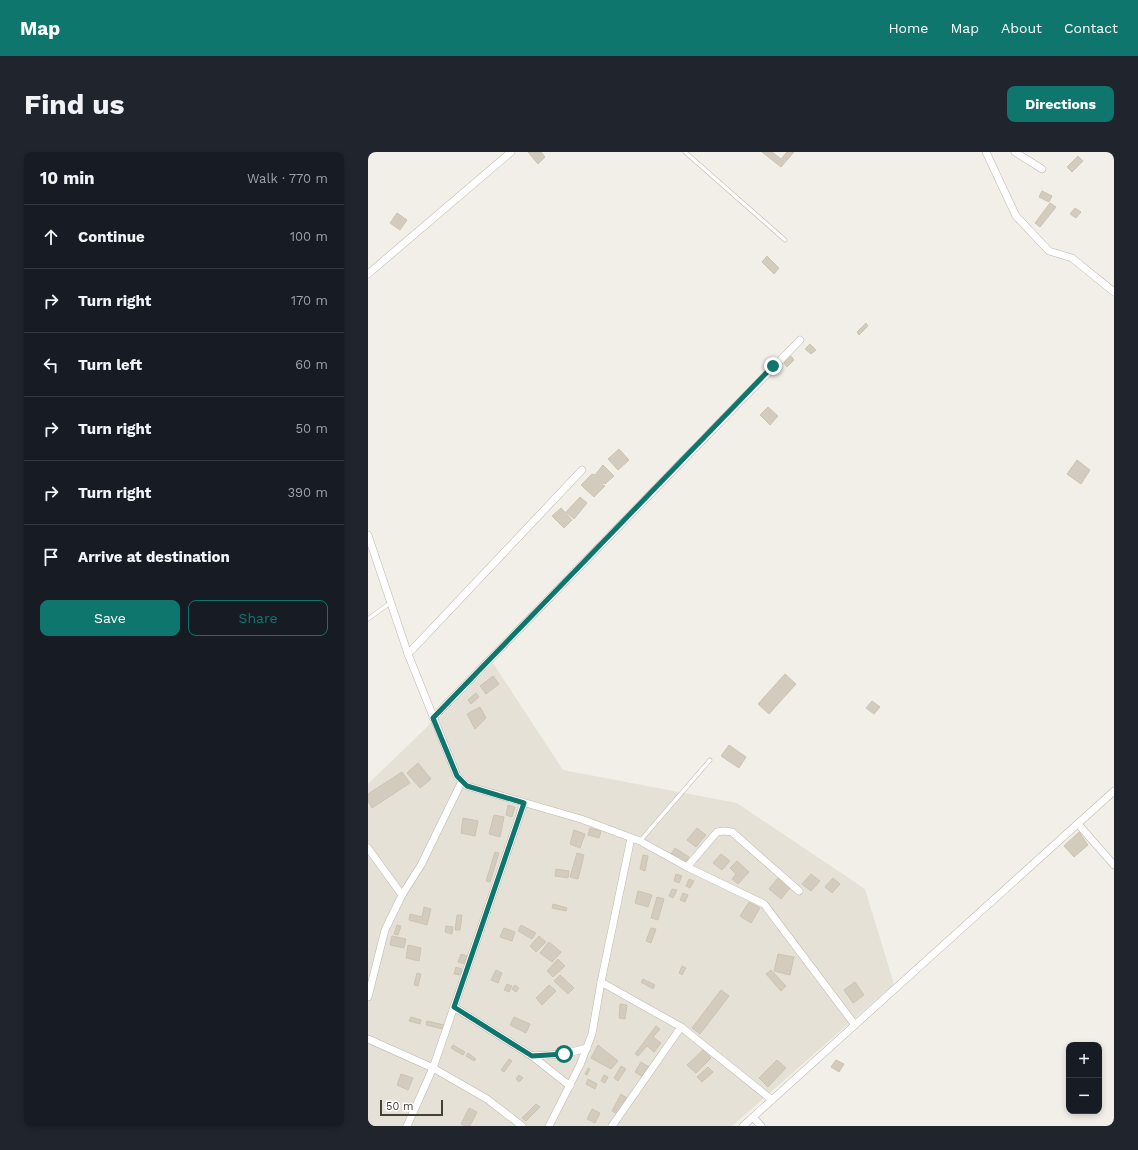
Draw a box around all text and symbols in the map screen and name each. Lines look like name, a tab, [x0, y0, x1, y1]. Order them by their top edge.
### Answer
text: Map	[20, 17, 60, 40]
text: Home	[888, 20, 928, 36]
text: Map	[950, 20, 979, 36]
text: About	[1001, 20, 1042, 36]
text: Contact	[1064, 20, 1118, 36]
button: Directions	[1007, 86, 1114, 122]
text: Find us	[24, 88, 124, 121]
text: 10 min	[40, 168, 95, 188]
text: Walk · 770 m	[247, 171, 328, 186]
icon: ahead	[40, 226, 62, 248]
text: Continue	[78, 228, 145, 246]
text: 100 m	[290, 229, 328, 244]
icon: right	[40, 290, 62, 312]
text: Turn right	[78, 292, 151, 310]
text: 170 m	[291, 293, 328, 308]
icon: left	[40, 354, 62, 376]
text: Turn left	[78, 356, 142, 374]
text: 60 m	[295, 357, 328, 372]
route end	[764, 357, 782, 375]
icon: right	[40, 418, 62, 440]
text: Turn right	[78, 420, 151, 438]
text: 50 m	[296, 421, 328, 436]
icon: right	[40, 482, 62, 504]
text: Turn right	[78, 484, 151, 502]
text: 390 m	[287, 485, 328, 500]
icon: arrive	[40, 546, 62, 568]
text: Arrive at destination	[78, 548, 230, 566]
button: Save	[40, 600, 180, 636]
button: Share	[188, 600, 328, 636]
map controls	[1066, 1042, 1102, 1114]
button: +	[1066, 1042, 1102, 1078]
route start	[555, 1045, 573, 1063]
button: −	[1066, 1078, 1102, 1114]
scale bar	[380, 1098, 443, 1117]
text: 50 m	[386, 1100, 413, 1113]

